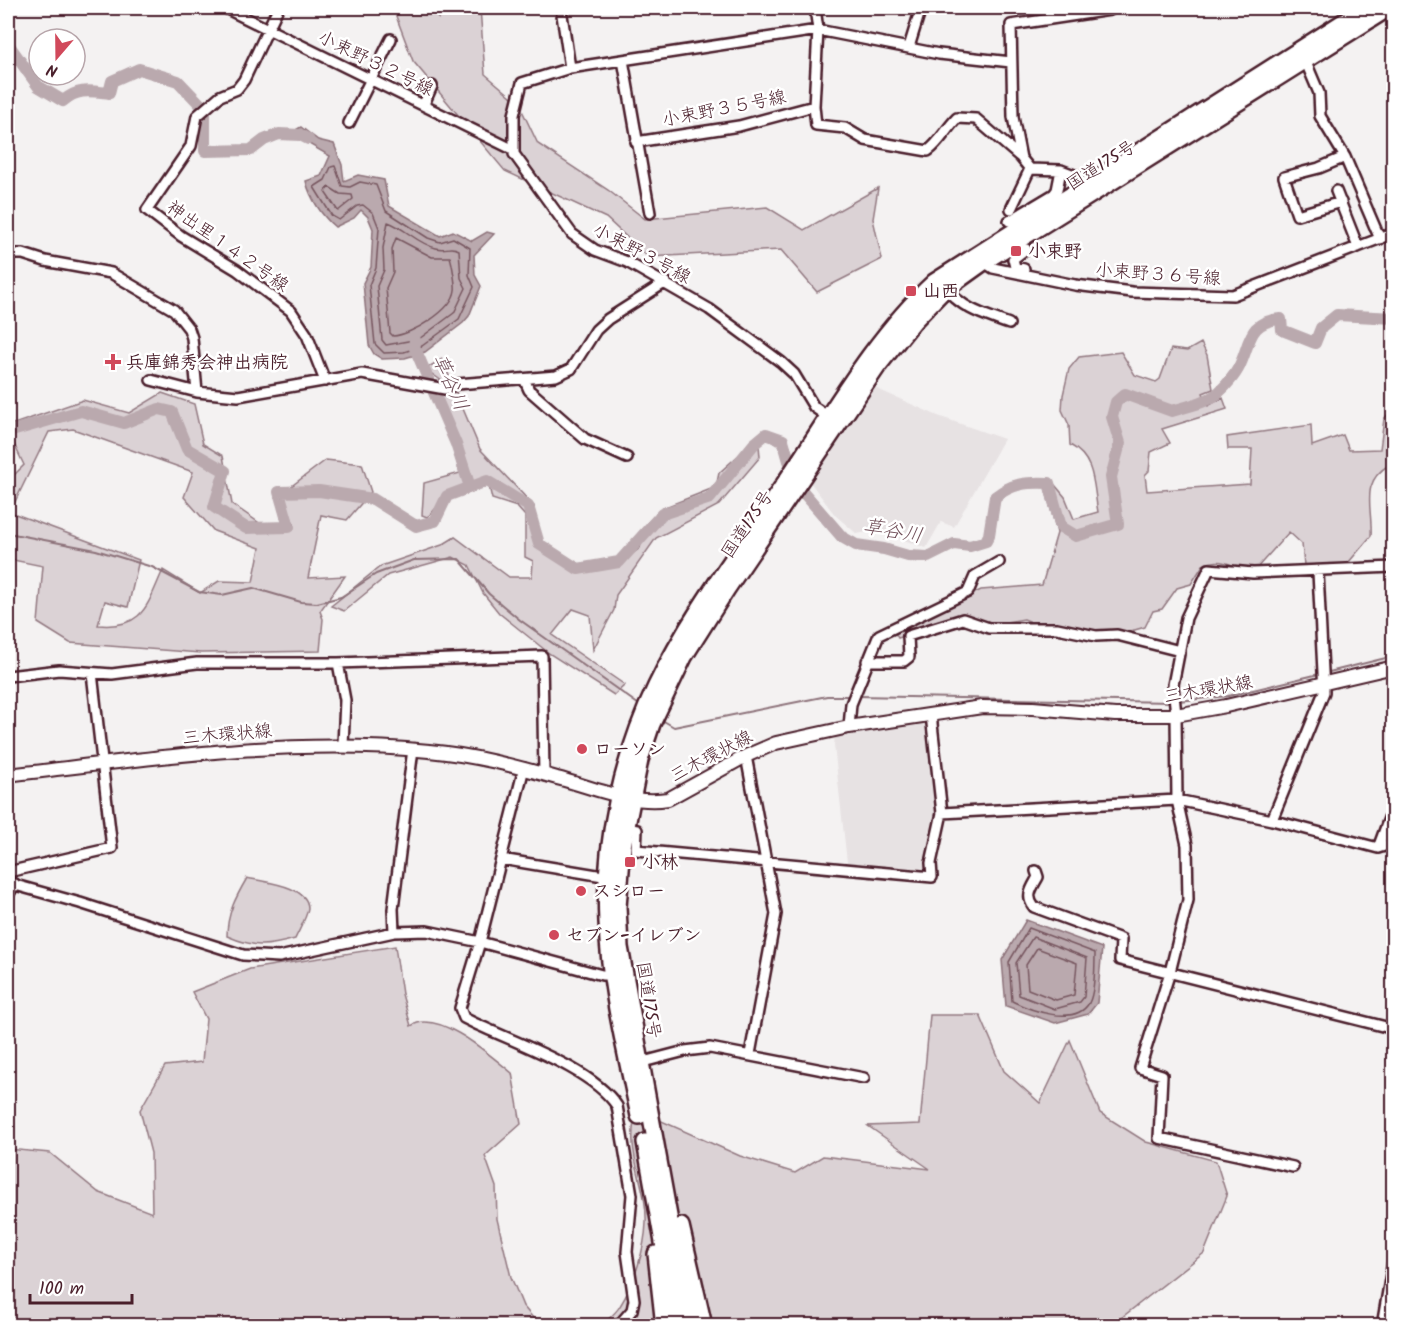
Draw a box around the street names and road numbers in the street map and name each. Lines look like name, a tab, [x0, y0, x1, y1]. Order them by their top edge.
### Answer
street label: 小束野３２号線	[312, 24, 438, 105]
street label: 小束野３５号線	[660, 83, 789, 136]
street label: 国道175号	[1061, 133, 1142, 199]
street label: 神出里１４２号線	[160, 194, 294, 300]
street label: 小束野３号線	[587, 216, 696, 292]
street label: 小束野３６号線	[1094, 257, 1222, 294]
street label: 国道175号	[715, 485, 782, 565]
street label: 三木環状線	[1161, 668, 1255, 713]
street label: 三木環状線	[181, 717, 273, 754]
street label: 三木環状線	[665, 723, 758, 791]
street label: 国道175号	[627, 960, 668, 1041]

